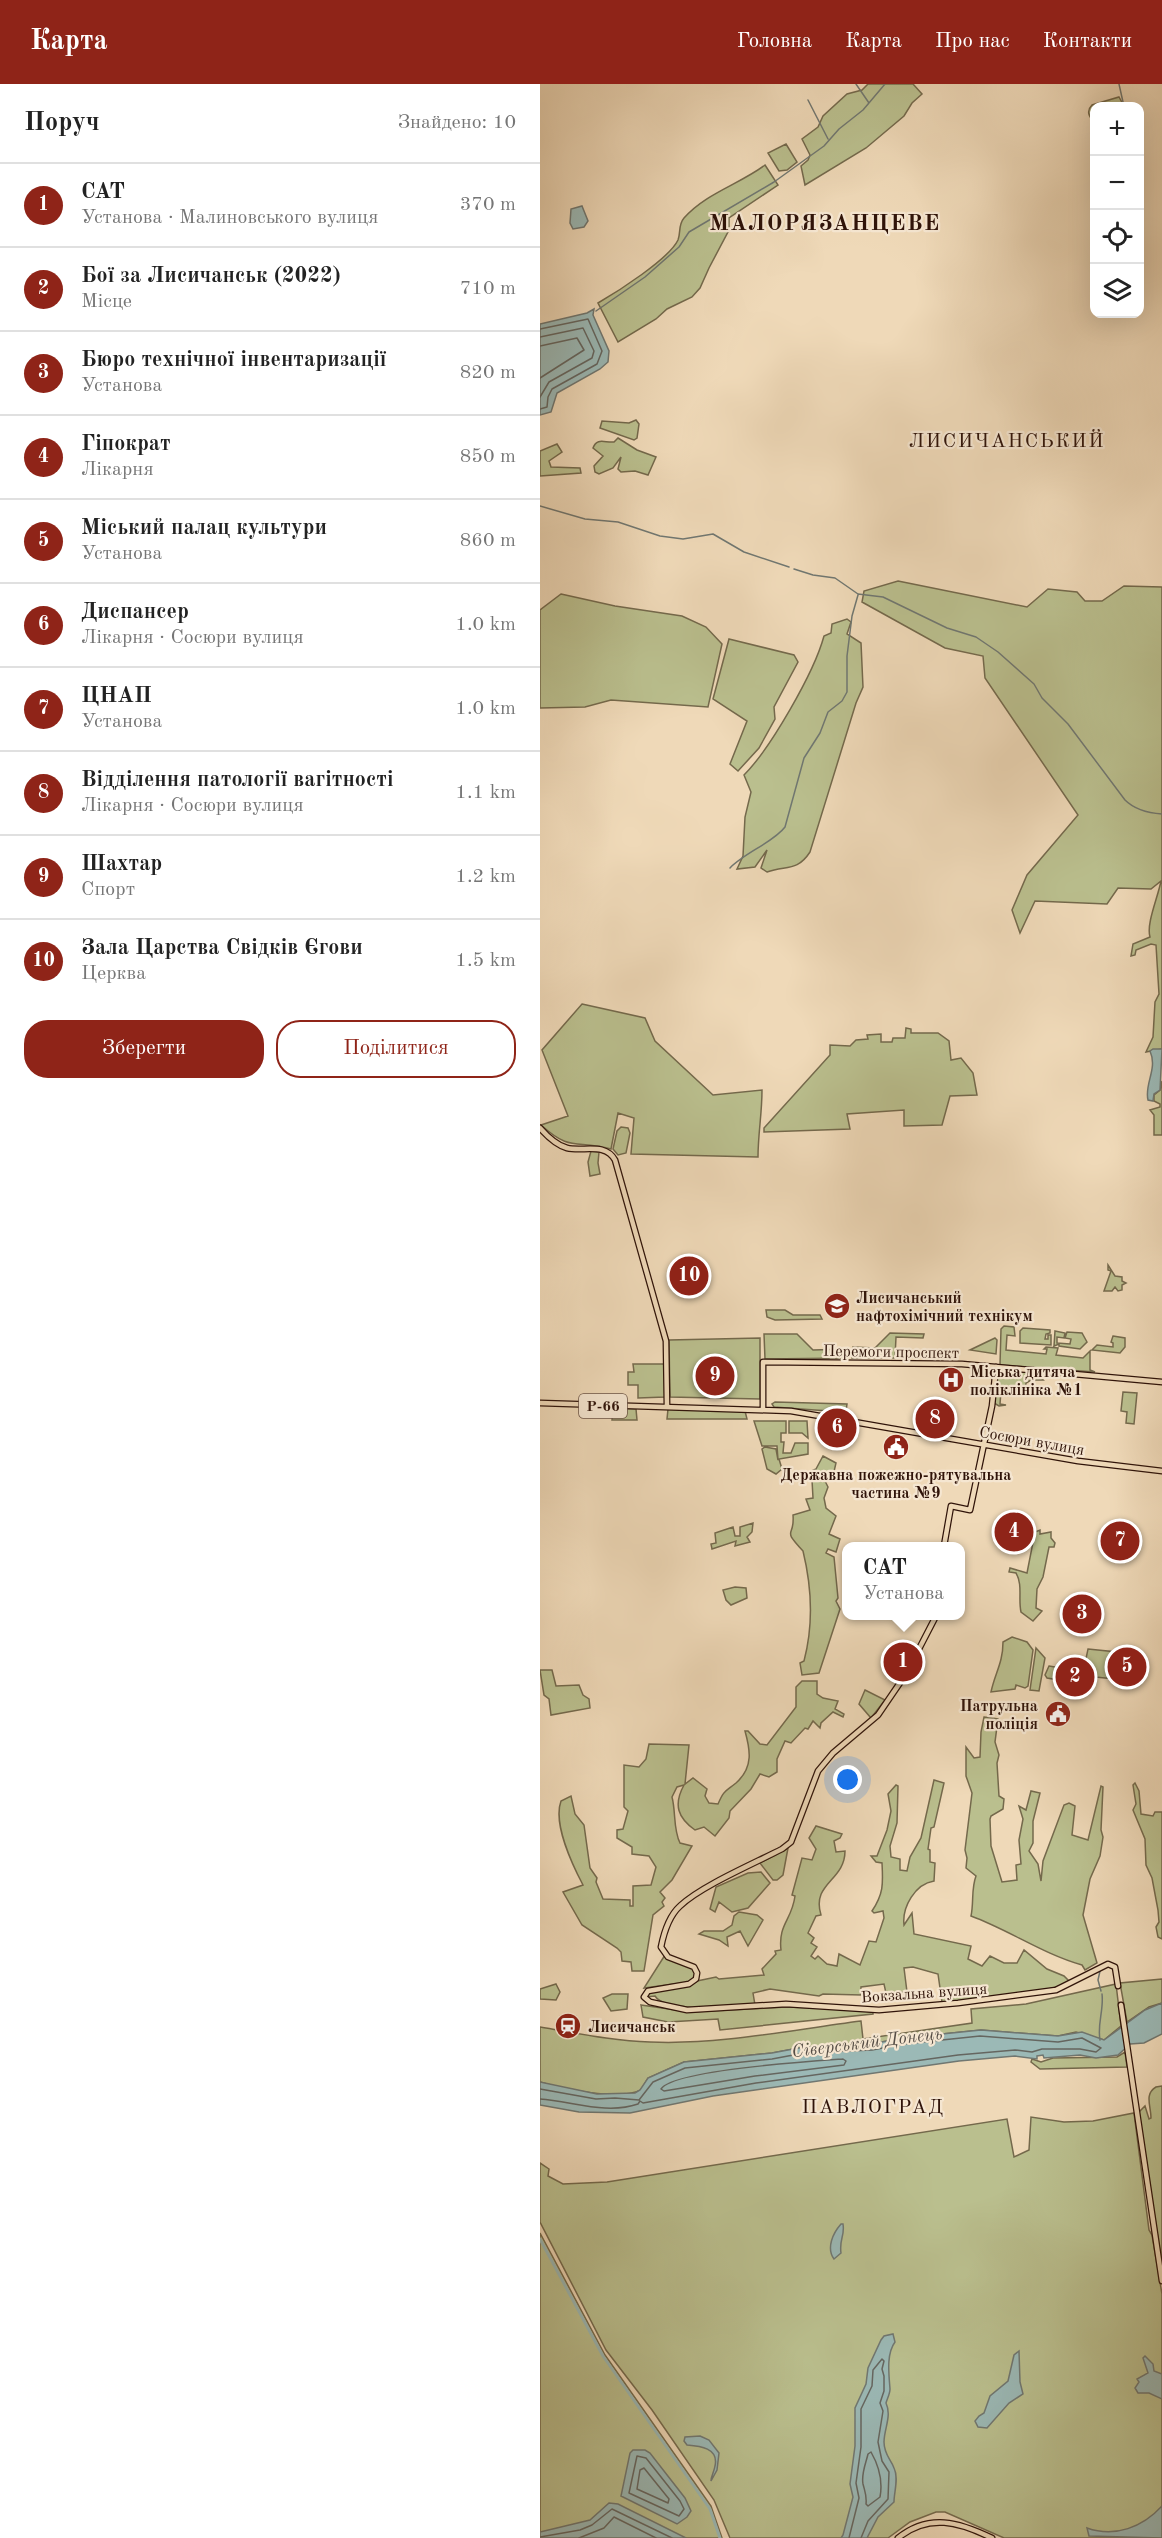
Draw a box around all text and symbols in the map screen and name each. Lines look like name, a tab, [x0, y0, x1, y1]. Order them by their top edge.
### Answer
text: Карта	[30, 28, 108, 56]
text: Головна	[737, 31, 812, 52]
text: Карта	[845, 31, 902, 52]
text: Про нас	[935, 31, 1010, 52]
text: Контакти	[1043, 31, 1132, 52]
map controls	[1090, 102, 1144, 318]
button: +	[1090, 102, 1144, 156]
text: Поруч	[24, 110, 100, 136]
text: Знайдено: 10	[398, 113, 516, 133]
button: −	[1090, 156, 1144, 210]
text: САТ	[81, 181, 125, 203]
text: 1	[38, 195, 49, 215]
text: 370 m	[460, 195, 516, 215]
text: Установа · Малиновського вулиця	[81, 208, 378, 228]
button: locate	[1090, 210, 1144, 264]
district label: МАЛОРЯЗАНЦЕВЕ	[709, 213, 941, 235]
button: layers	[1090, 264, 1144, 318]
text: Бої за Лисичанськ (2022)	[81, 265, 341, 287]
text: 2	[38, 279, 49, 299]
text: 710 m	[460, 279, 516, 299]
text: Місце	[81, 292, 132, 312]
text: Бюро технічної інвентаризації	[81, 349, 386, 371]
text: 3	[38, 363, 49, 383]
text: 820 m	[460, 363, 516, 383]
text: Установа	[81, 376, 162, 396]
district label: ЛИСИЧАНСЬКИЙ	[909, 429, 1105, 452]
text: Гіпократ	[81, 433, 171, 455]
text: 4	[38, 447, 49, 467]
text: 850 m	[460, 447, 516, 467]
text: Лікарня	[81, 460, 154, 480]
text: Міський палац культури	[81, 517, 327, 539]
text: 5	[38, 531, 49, 551]
text: 860 m	[460, 531, 516, 551]
text: Установа	[81, 544, 162, 564]
text: Диспансер	[81, 601, 189, 623]
text: 6	[38, 615, 49, 635]
text: 1.0 km	[455, 615, 516, 635]
text: Лікарня · Сосюри вулиця	[81, 628, 304, 648]
text: ЦНАП	[81, 685, 152, 707]
text: 7	[38, 699, 49, 719]
text: 1.0 km	[455, 699, 516, 719]
text: Установа	[81, 712, 162, 732]
text: Відділення патології вагітності	[81, 769, 393, 791]
text: 8	[38, 783, 49, 803]
text: 1.1 km	[455, 783, 516, 803]
text: Лікарня · Сосюри вулиця	[81, 796, 304, 816]
text: Шахтар	[81, 853, 162, 875]
text: 9	[38, 867, 49, 887]
text: 1.2 km	[455, 867, 516, 887]
text: Спорт	[81, 880, 135, 900]
text: Зала Царства Свідків Єгови	[81, 937, 363, 959]
text: 10	[32, 951, 55, 971]
text: 1.5 km	[455, 951, 516, 971]
text: Церква	[81, 964, 146, 984]
button: Зберегти	[24, 1020, 264, 1078]
button: Поділитися	[276, 1020, 516, 1078]
pin: 10	[670, 1254, 708, 1298]
school or university icon: Лисичанський нафтохімічний технікум	[822, 1291, 852, 1321]
place label: Лисичанський нафтохімічний технікум	[856, 1291, 1033, 1325]
street label: Перемоги проспект	[823, 1344, 959, 1362]
pin: 9	[696, 1354, 735, 1398]
hospital icon: Міська дитяча поліклініка №1	[936, 1365, 966, 1395]
place label: Міська дитяча поліклініка №1	[970, 1365, 1082, 1399]
road number: Р-66	[579, 1394, 627, 1418]
pin: 8	[916, 1396, 954, 1442]
pin: 6	[818, 1406, 856, 1450]
street label: Сосюри вулиця	[978, 1425, 1086, 1459]
public building icon: Державна пожежно-рятувальна частина №9	[881, 1432, 911, 1462]
place label: Державна пожежно-рятувальна частина №9	[781, 1468, 1011, 1502]
pin: 4	[994, 1510, 1034, 1554]
pin: 7	[1100, 1518, 1140, 1564]
popup	[842, 1542, 965, 1620]
text: САТ	[863, 1557, 907, 1579]
text: Установа	[863, 1584, 944, 1604]
pin: 3	[1062, 1592, 1102, 1636]
pin: 1	[884, 1640, 922, 1684]
pin: 5	[1108, 1644, 1146, 1690]
pin: 2	[1056, 1654, 1094, 1700]
place label: Патрульна поліція	[960, 1699, 1038, 1733]
public building icon: Патрульна поліція	[1043, 1699, 1073, 1729]
your location	[833, 1765, 862, 1794]
street label: Вокзальна вулиця	[860, 1982, 988, 2006]
station icon: Лисичанськ	[553, 2011, 583, 2041]
place label: Лисичанськ	[588, 2020, 676, 2036]
water label: Сіверський Донець	[791, 2025, 944, 2061]
district label: ПАВЛОГРАД	[801, 2098, 945, 2118]

